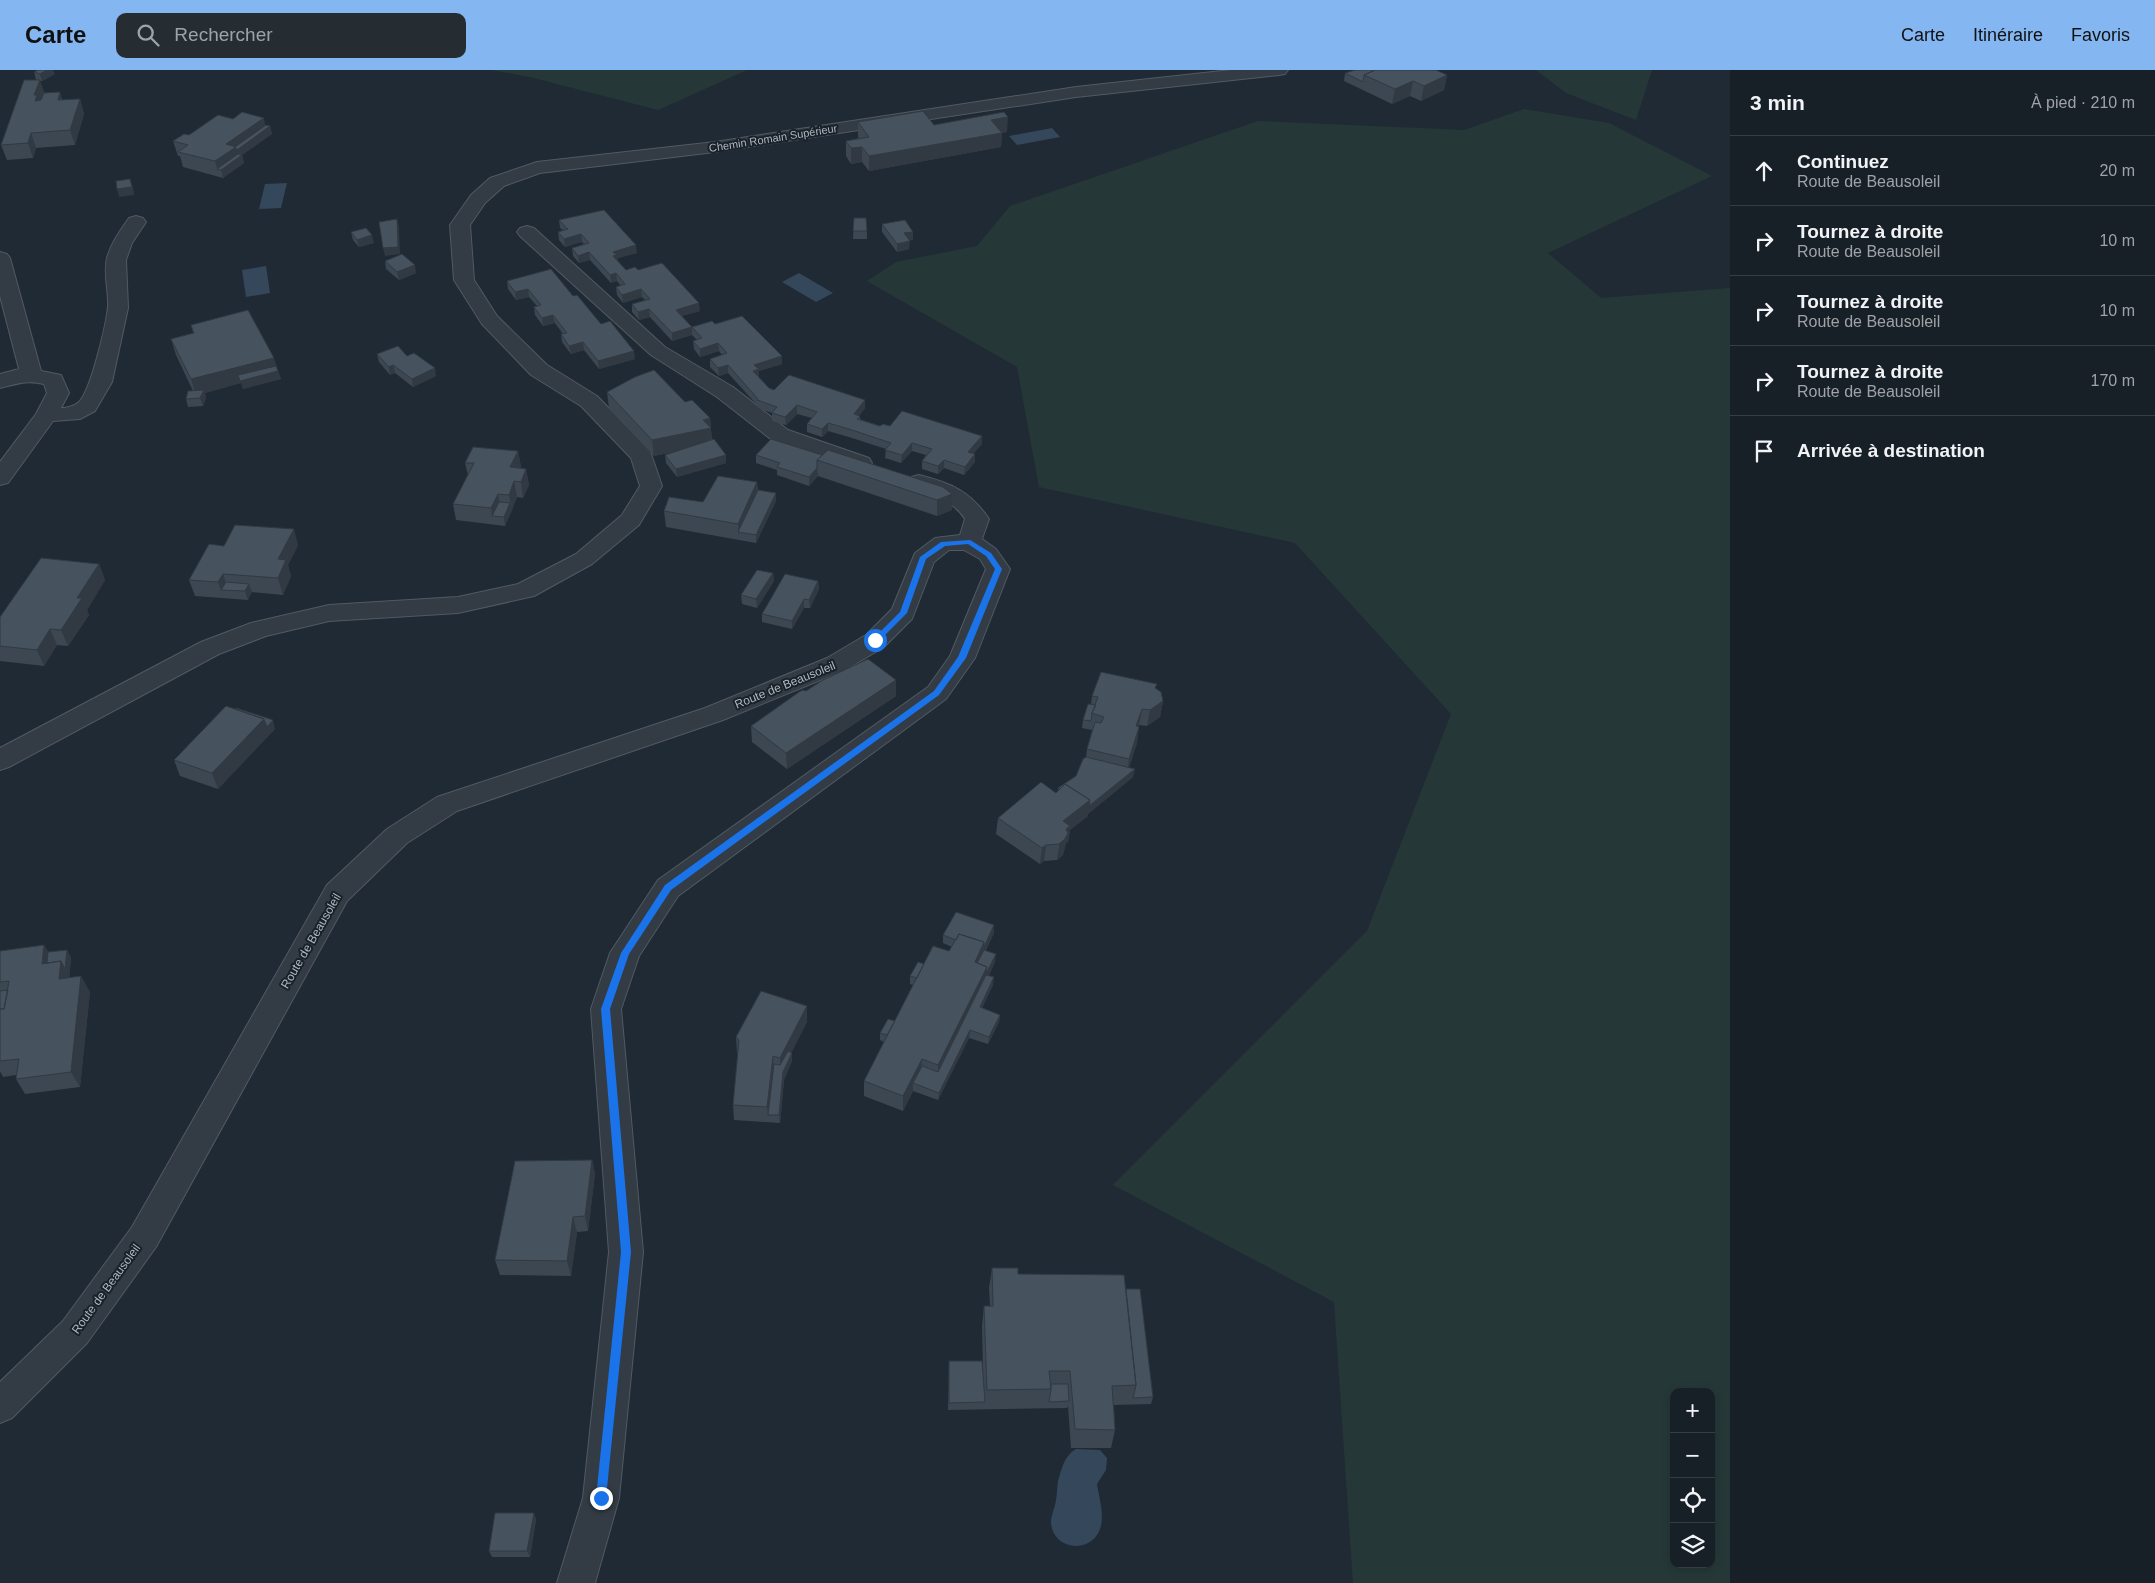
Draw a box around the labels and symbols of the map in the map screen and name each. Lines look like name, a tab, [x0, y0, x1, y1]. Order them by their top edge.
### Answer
street label: Chemin Romain Supérieur	[708, 122, 838, 154]
route start	[864, 629, 887, 652]
street label: Route de Beausoleil	[733, 658, 837, 712]
street label: Route de Beausoleil	[278, 891, 344, 991]
street label: Route de Beausoleil	[69, 1241, 143, 1337]
route end	[590, 1487, 613, 1510]

